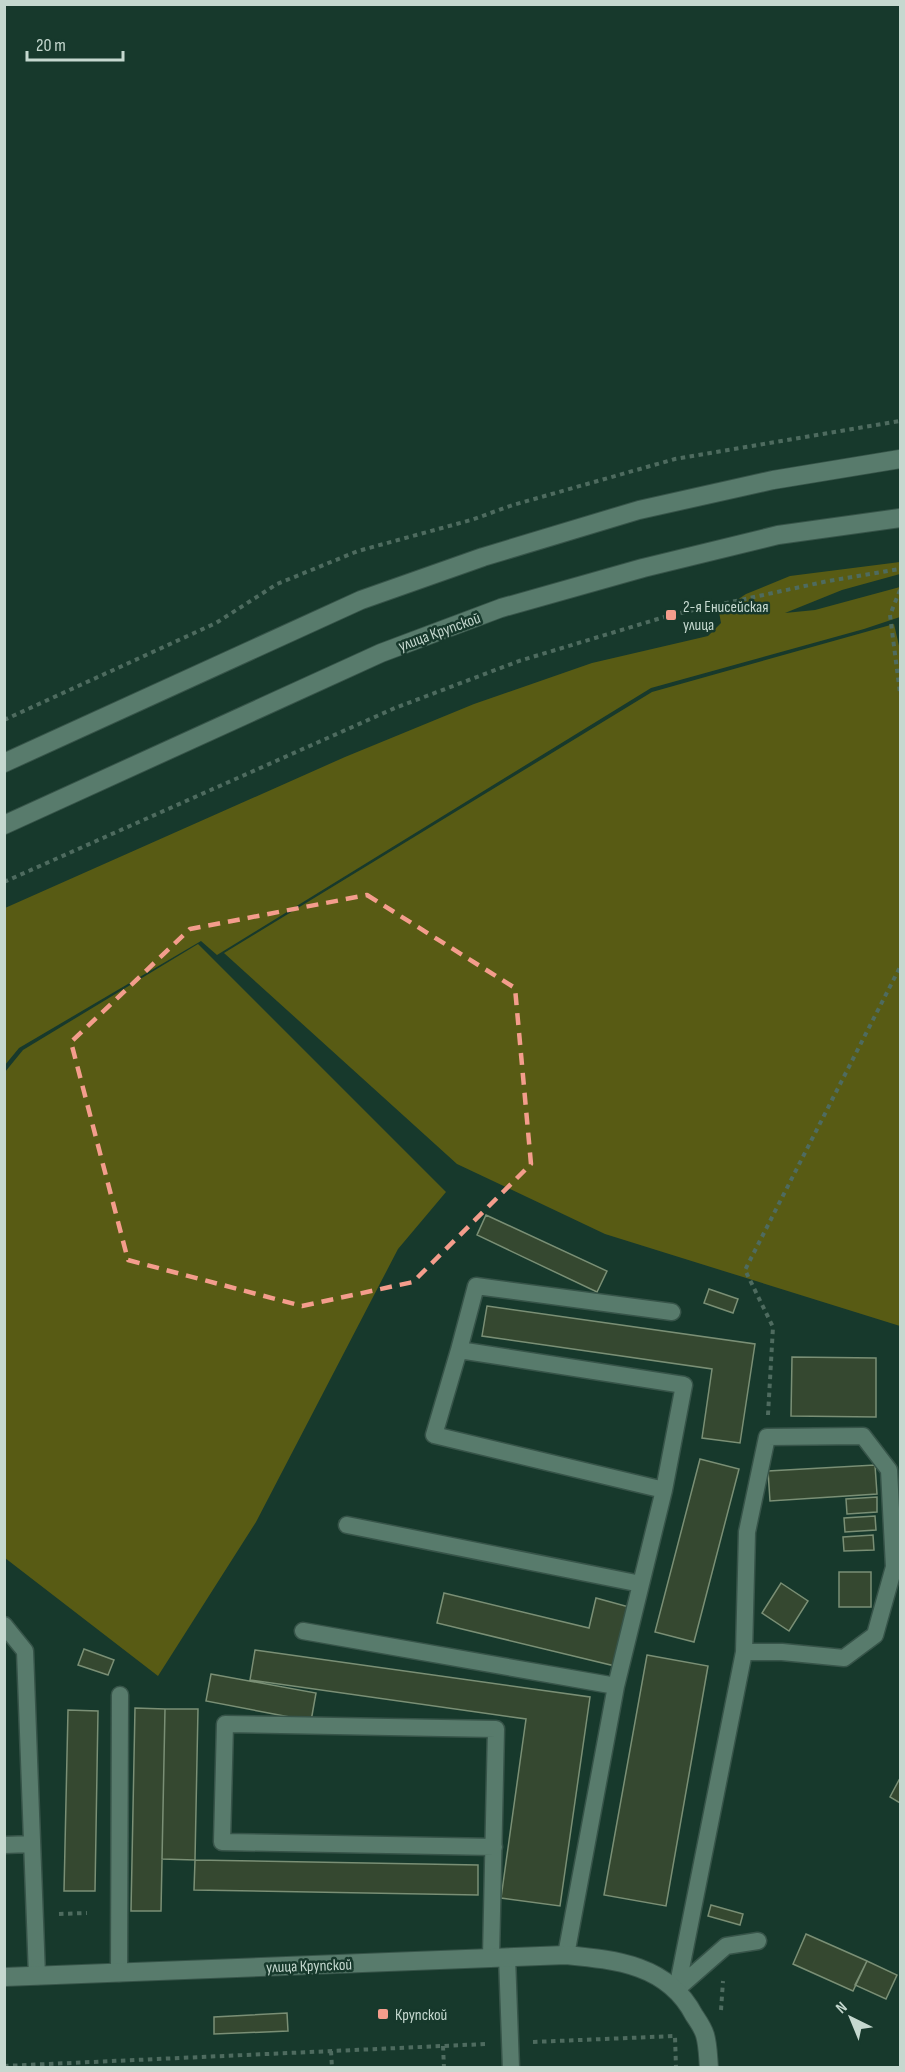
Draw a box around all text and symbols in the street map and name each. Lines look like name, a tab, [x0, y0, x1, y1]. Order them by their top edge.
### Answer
scale bar	[27, 24, 123, 62]
text: 20 m	[36, 35, 66, 56]
place label: 2-я Енисейская улица	[683, 598, 769, 635]
marker: 2-я Енисейская улица	[664, 608, 678, 622]
street label: улица Крупской	[396, 609, 483, 656]
street label: улица Крупской	[266, 1956, 352, 1977]
north arrow	[821, 1988, 881, 2048]
text: N	[832, 1998, 851, 2018]
place label: Крупской	[395, 2006, 447, 2025]
marker: Крупской	[376, 2007, 390, 2021]

